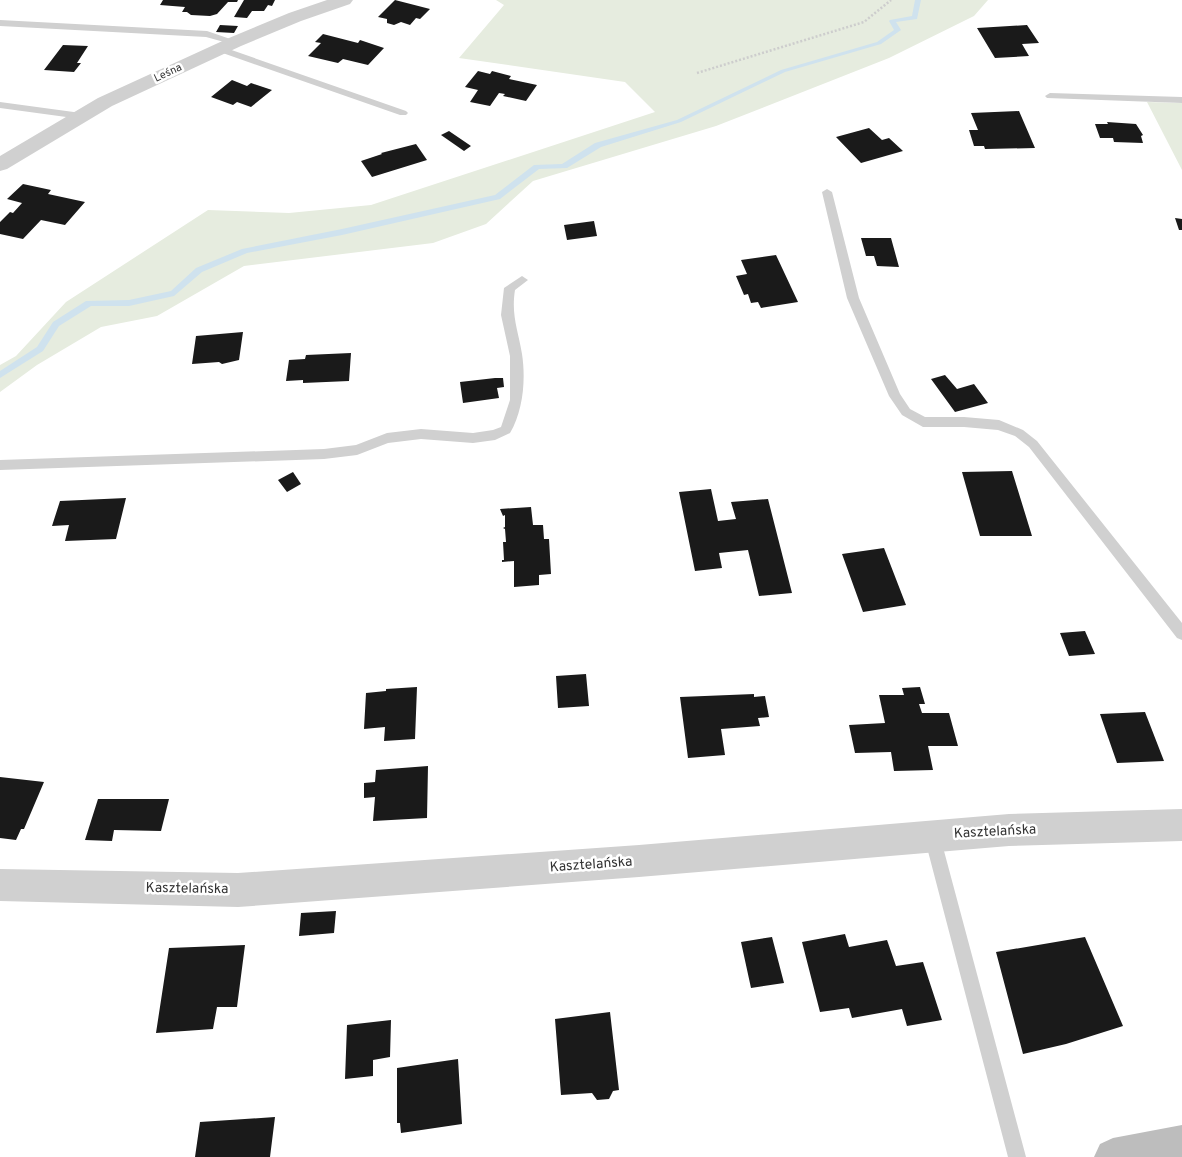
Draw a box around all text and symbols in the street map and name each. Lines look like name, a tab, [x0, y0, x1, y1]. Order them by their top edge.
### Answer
street label: Leśna	[152, 60, 184, 86]
street label: Kasztelańska	[953, 821, 1037, 843]
street label: Kasztelańska	[549, 854, 633, 876]
street label: Kasztelańska	[146, 880, 228, 898]

